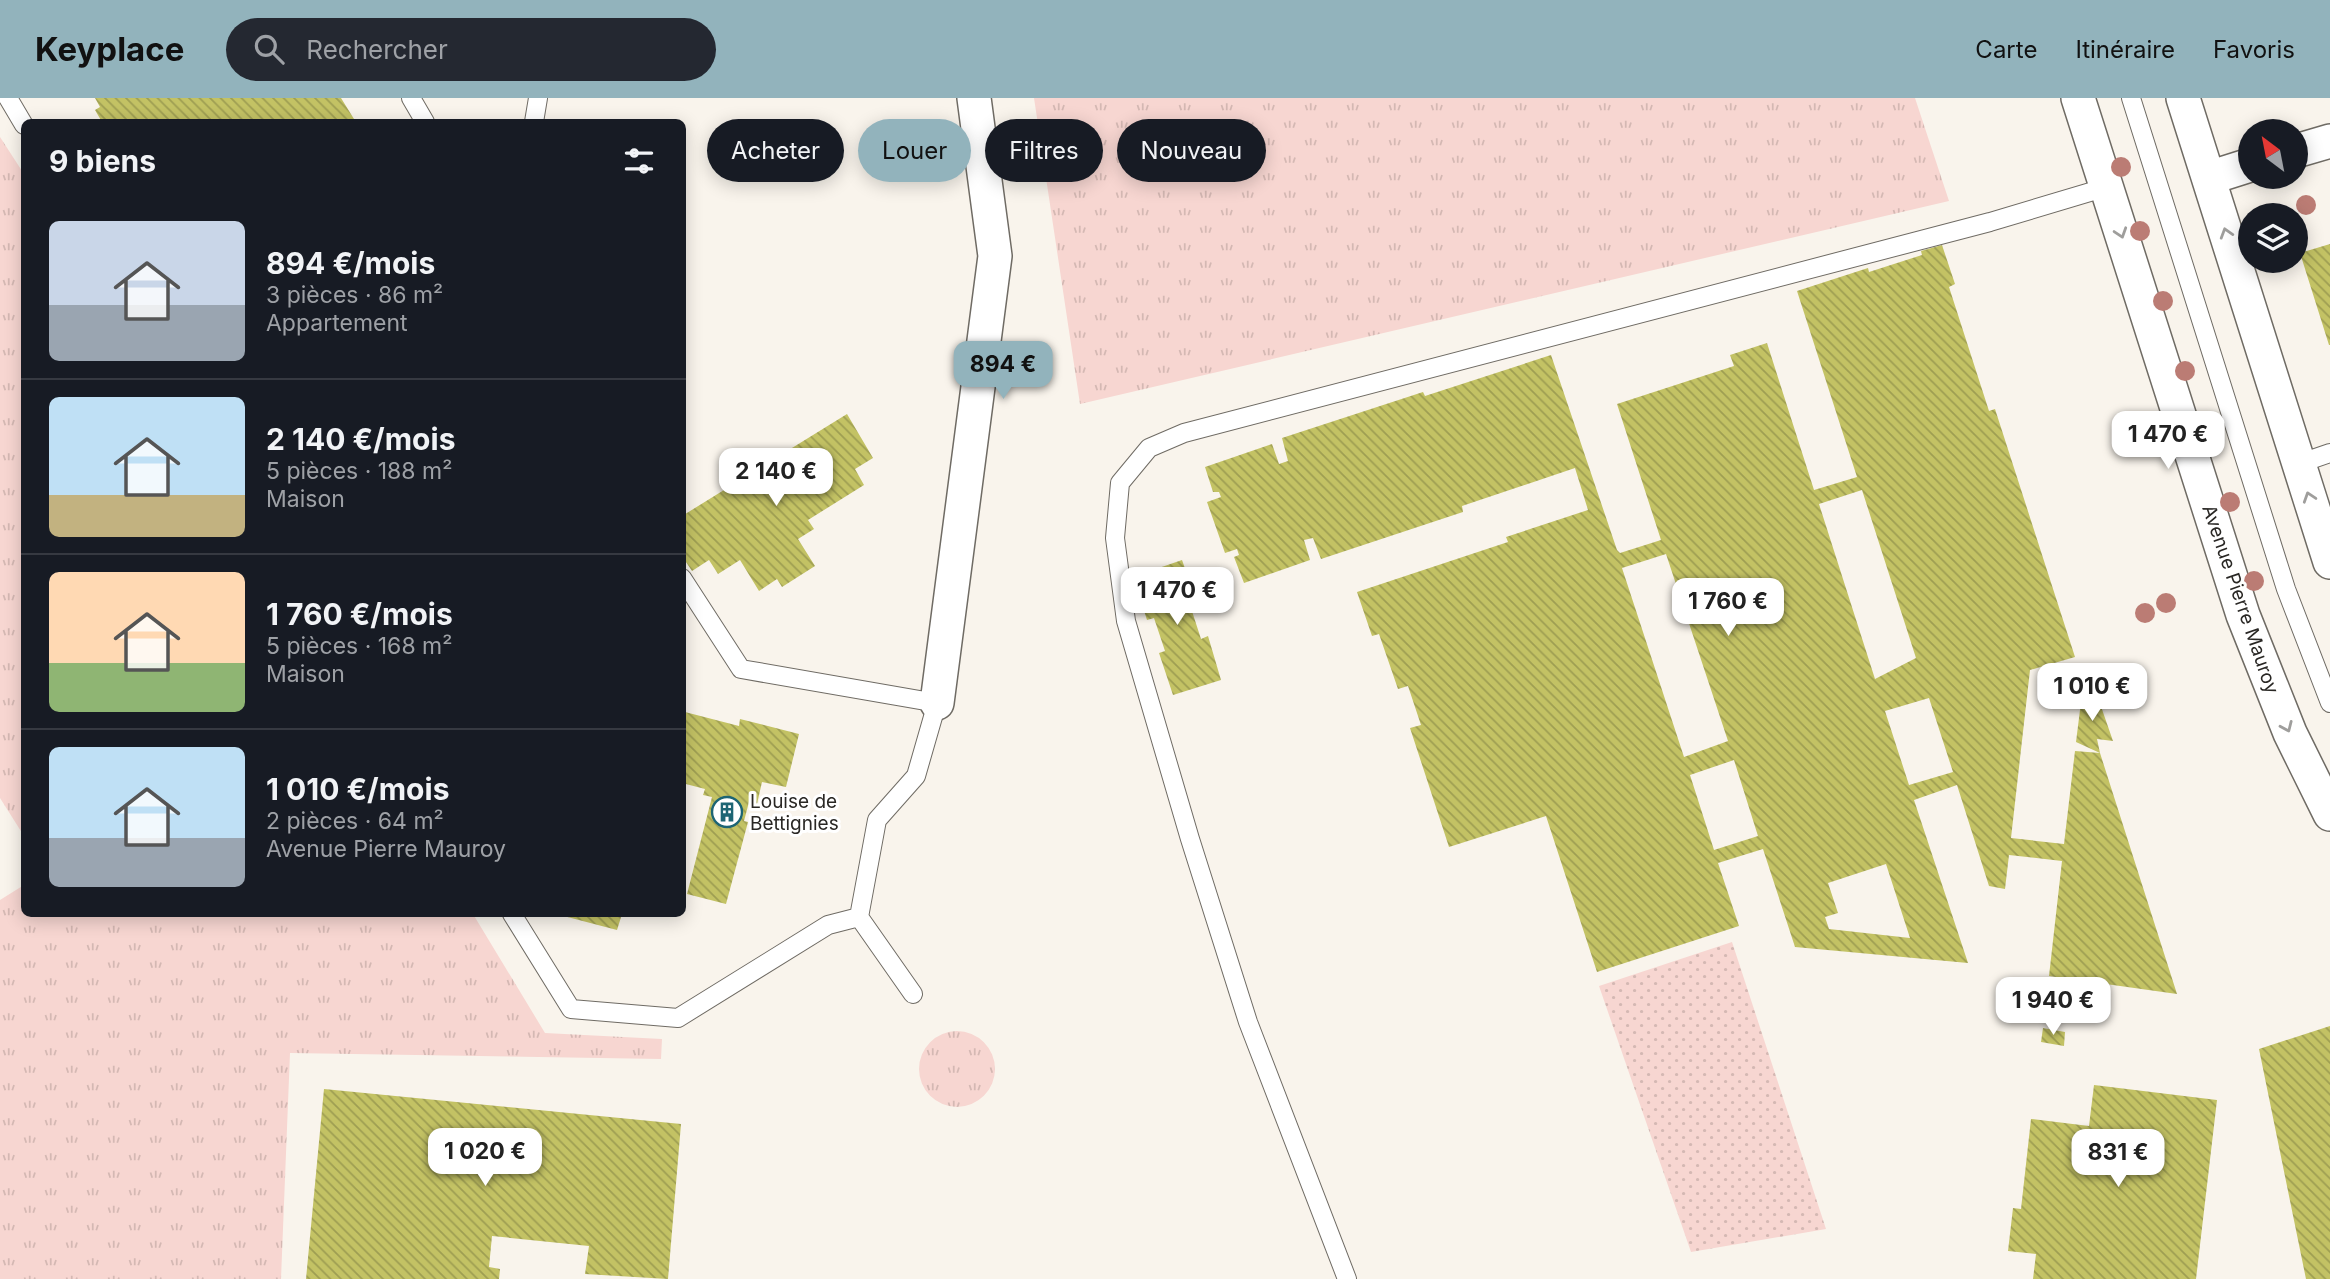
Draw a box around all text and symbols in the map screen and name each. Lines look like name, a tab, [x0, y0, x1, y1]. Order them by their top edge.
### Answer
search box	[226, 18, 716, 81]
text: Keyplace	[35, 29, 184, 69]
icon: search	[250, 30, 288, 68]
text: Rechercher	[306, 34, 448, 65]
text: Carte	[1975, 35, 2037, 64]
text: Itinéraire	[2075, 35, 2175, 64]
text: Favoris	[2213, 35, 2295, 64]
chip: Acheter	[707, 119, 844, 182]
chip: Louer	[858, 119, 971, 182]
chip: Filtres	[985, 119, 1103, 182]
chip: Nouveau	[1117, 119, 1266, 182]
north arrow	[2238, 119, 2308, 189]
map controls	[2238, 119, 2308, 273]
icon: filters	[620, 142, 658, 180]
text: 9 biens	[49, 143, 156, 179]
button: layers	[2238, 203, 2308, 273]
one-way arrow	[2113, 227, 2128, 239]
one-way arrow	[2219, 228, 2234, 240]
text: 894 €/mois	[266, 245, 435, 281]
icon: home	[105, 249, 189, 333]
text: 3 pièces · 86 m²	[266, 281, 443, 309]
text: Appartement	[266, 309, 408, 337]
pin: 894 €	[954, 342, 1052, 401]
text: 894 €	[970, 350, 1036, 378]
pin: 1 470 €	[2103, 412, 2233, 471]
text: 1 470 €	[2128, 420, 2208, 448]
text: 2 140 €/mois	[266, 421, 455, 457]
icon: home	[105, 425, 189, 509]
pin: 2 140 €	[711, 448, 841, 508]
text: 5 pièces · 188 m²	[266, 457, 452, 485]
text: 2 140 €	[735, 457, 817, 485]
text: Maison	[266, 485, 345, 513]
one-way arrow	[2303, 491, 2317, 504]
street label: Avenue Pierre Mauroy	[2197, 502, 2284, 697]
pin: 1 470 €	[1112, 568, 1242, 627]
text: 1 470 €	[1137, 576, 1217, 604]
pin: 1 760 €	[1663, 578, 1793, 638]
text: 1 760 €	[1688, 587, 1768, 615]
text: 1 760 €/mois	[266, 596, 453, 632]
icon: home	[105, 600, 189, 684]
text: 5 pièces · 168 m²	[266, 632, 452, 660]
text: Maison	[266, 660, 345, 688]
pin: 1 010 €	[2027, 664, 2157, 723]
text: 1 010 €	[2053, 672, 2131, 700]
one-way arrow	[2279, 720, 2293, 732]
text: 1 010 €/mois	[266, 771, 449, 807]
icon: home	[105, 775, 189, 859]
place label: Louise de Bettignies	[750, 790, 839, 835]
building icon: Louise de Bettignies	[710, 795, 744, 829]
text: 2 pièces · 64 m²	[266, 807, 444, 835]
text: Avenue Pierre Mauroy	[266, 835, 506, 863]
pin: 1 940 €	[1988, 978, 2118, 1037]
text: 1 940 €	[2012, 986, 2094, 1014]
pin: 1 020 €	[420, 1128, 550, 1188]
pin: 831 €	[2069, 1130, 2167, 1189]
text: 1 020 €	[444, 1137, 526, 1165]
text: 831 €	[2088, 1138, 2148, 1166]

